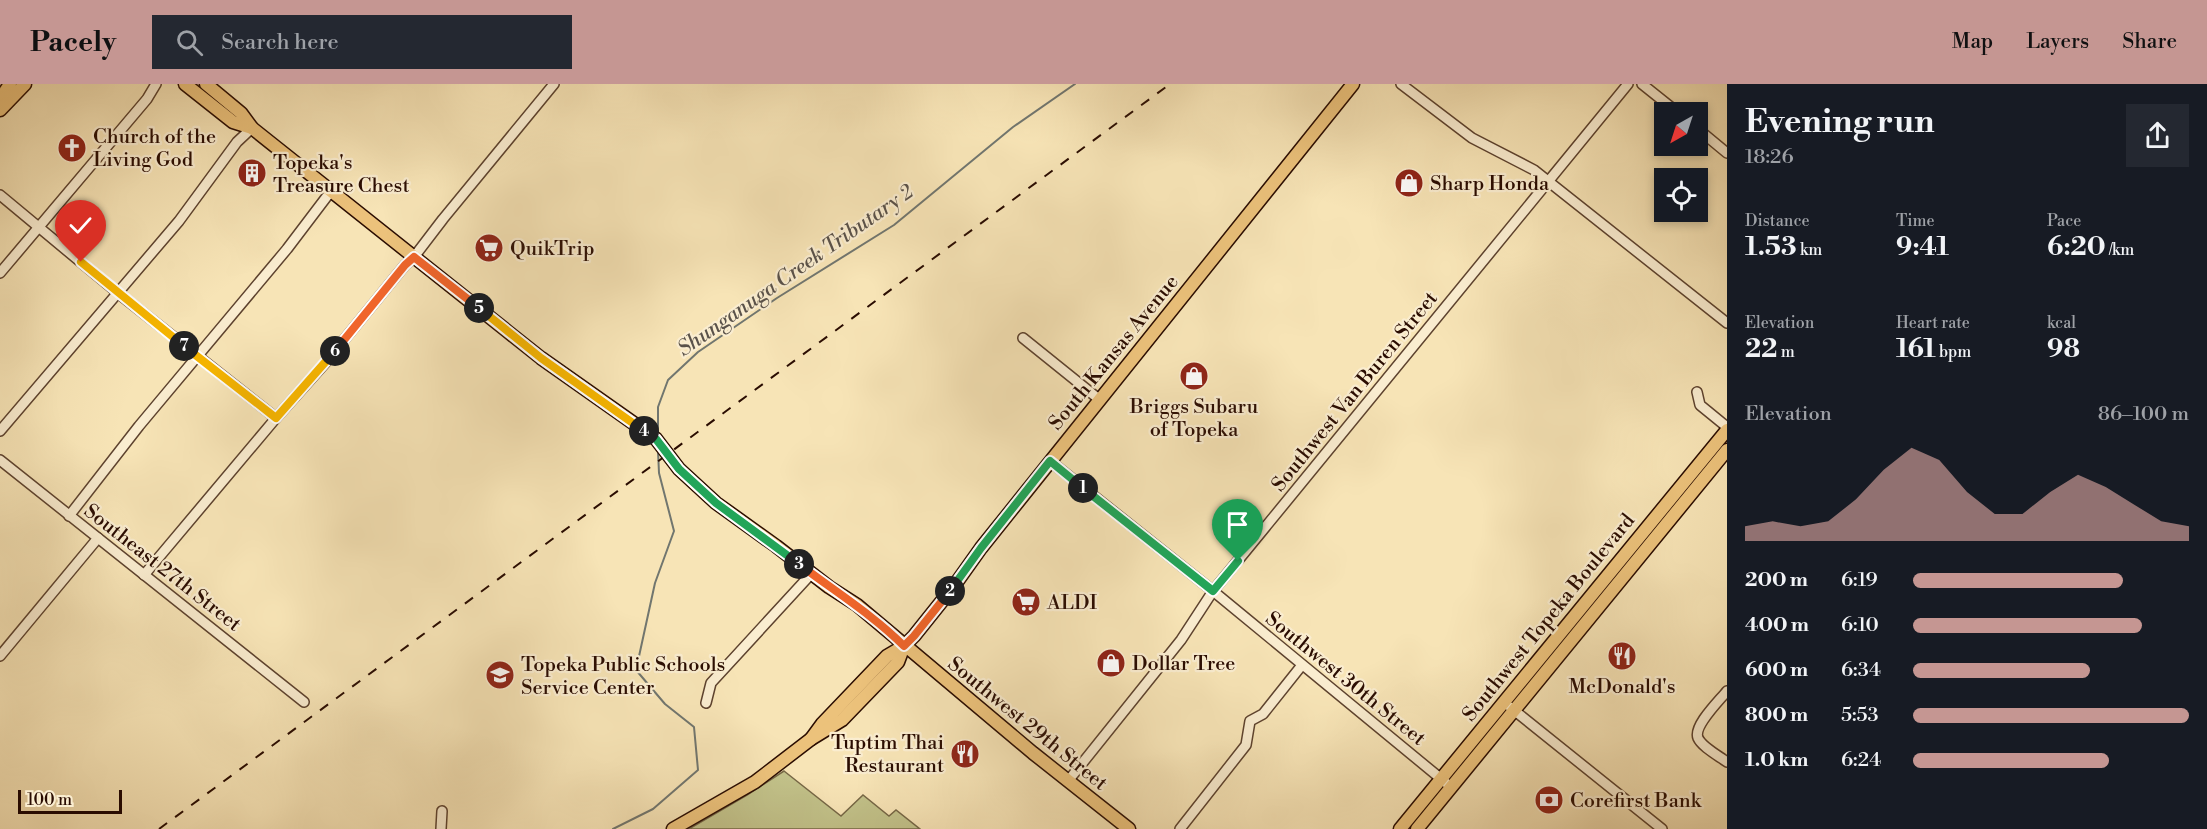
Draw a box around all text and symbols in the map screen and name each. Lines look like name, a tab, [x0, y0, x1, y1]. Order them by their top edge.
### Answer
search box	[152, 15, 572, 69]
text: Pacely	[30, 25, 116, 60]
icon: search	[173, 26, 206, 59]
text: Search here	[221, 29, 339, 56]
text: Map	[1952, 29, 1993, 55]
text: Layers	[2026, 29, 2089, 55]
text: Share	[2122, 29, 2177, 55]
north arrow	[1654, 102, 1708, 156]
map controls	[1654, 102, 1708, 222]
text: Evening run	[1745, 102, 1934, 143]
button: share	[2126, 104, 2189, 167]
place label: Church of the Living God	[93, 125, 216, 173]
church icon: Church of the Living God	[56, 132, 88, 164]
text: 18:26	[1745, 145, 1794, 170]
place label: Topeka's Treasure Chest	[273, 151, 410, 199]
building icon: Topeka's Treasure Chest	[236, 157, 268, 189]
shop icon: Sharp Honda	[1393, 167, 1425, 199]
button: locate	[1654, 168, 1708, 222]
place label: Sharp Honda	[1430, 172, 1550, 197]
water label: Shunganuga Creek Tributary 2	[673, 179, 919, 362]
pin	[55, 200, 106, 262]
icon: check	[64, 209, 97, 242]
text: Distance	[1745, 211, 1810, 231]
text: Time	[1896, 211, 1935, 231]
text: Pace	[2047, 211, 2081, 231]
text: 1.53	[1745, 231, 1797, 263]
text: 9:41	[1896, 231, 1949, 263]
text: 6:20	[2047, 231, 2106, 263]
supermarket icon: QuikTrip	[473, 232, 505, 264]
place label: QuikTrip	[510, 237, 595, 262]
text: km	[1797, 240, 1822, 260]
text: /km	[2106, 240, 2134, 260]
street label: South Kansas Avenue	[1044, 270, 1184, 436]
street label: Southwest Van Buren Street	[1267, 287, 1444, 497]
pin: 5	[464, 293, 494, 323]
text: 5	[474, 298, 484, 318]
text: Elevation	[1745, 313, 1814, 333]
text: Heart rate	[1896, 313, 1970, 333]
text: kcal	[2047, 313, 2076, 333]
pin: 7	[169, 331, 199, 361]
text: 22	[1745, 333, 1778, 365]
text: 161	[1896, 333, 1936, 365]
text: 98	[2047, 333, 2080, 365]
text: 7	[179, 336, 189, 356]
pin: 6	[320, 336, 350, 366]
text: 6	[330, 341, 340, 361]
text: m	[1778, 342, 1795, 362]
text: bpm	[1936, 342, 1971, 362]
shop icon: Briggs Subaru of Topeka	[1178, 360, 1210, 392]
place label: Briggs Subaru of Topeka	[1129, 395, 1259, 443]
text: Elevation	[1745, 402, 1832, 427]
text: 86–100 m	[2098, 402, 2189, 427]
pin: 4	[629, 416, 659, 446]
text: 4	[639, 421, 649, 441]
pin: 1	[1068, 473, 1098, 503]
text: 1	[1079, 478, 1087, 498]
street label: Southeast 27th Street	[78, 499, 246, 637]
pin	[1212, 499, 1263, 561]
icon: arrive	[1221, 508, 1254, 541]
street label: Southwest Topeka Boulevard	[1458, 509, 1641, 727]
pin: 3	[784, 549, 814, 579]
text: 3	[794, 554, 804, 574]
text: 200 m	[1745, 568, 1808, 593]
text: 6:19	[1841, 568, 1878, 593]
pin: 2	[935, 576, 965, 606]
text: 2	[945, 581, 955, 601]
supermarket icon: ALDI	[1010, 586, 1042, 618]
place label: ALDI	[1046, 591, 1098, 616]
street label: Southwest 30th Street	[1260, 607, 1430, 752]
text: 400 m	[1745, 613, 1809, 638]
text: 6:10	[1841, 613, 1879, 638]
restaurant icon: McDonald's	[1606, 640, 1638, 672]
shop icon: Dollar Tree	[1095, 647, 1127, 679]
street label: Southwest 29th Street	[942, 652, 1112, 796]
place label: Dollar Tree	[1132, 652, 1235, 677]
place label: Topeka Public Schools Service Center	[521, 653, 725, 701]
text: 600 m	[1745, 658, 1808, 683]
text: 6:34	[1841, 658, 1881, 683]
school or university icon: Topeka Public Schools Service Center	[484, 659, 516, 691]
place label: McDonald's	[1568, 675, 1676, 700]
text: 800 m	[1745, 703, 1808, 728]
text: 5:53	[1841, 703, 1879, 728]
place label: Tuptim Thai Restaurant	[831, 731, 944, 779]
restaurant icon: Tuptim Thai Restaurant	[949, 738, 981, 770]
text: 1.0 km	[1745, 748, 1809, 773]
text: 6:24	[1841, 748, 1881, 773]
bank icon: Corefirst Bank	[1533, 784, 1565, 816]
scale bar	[18, 787, 122, 814]
place label: Corefirst Bank	[1570, 789, 1703, 814]
text: 100 m	[27, 790, 72, 810]

